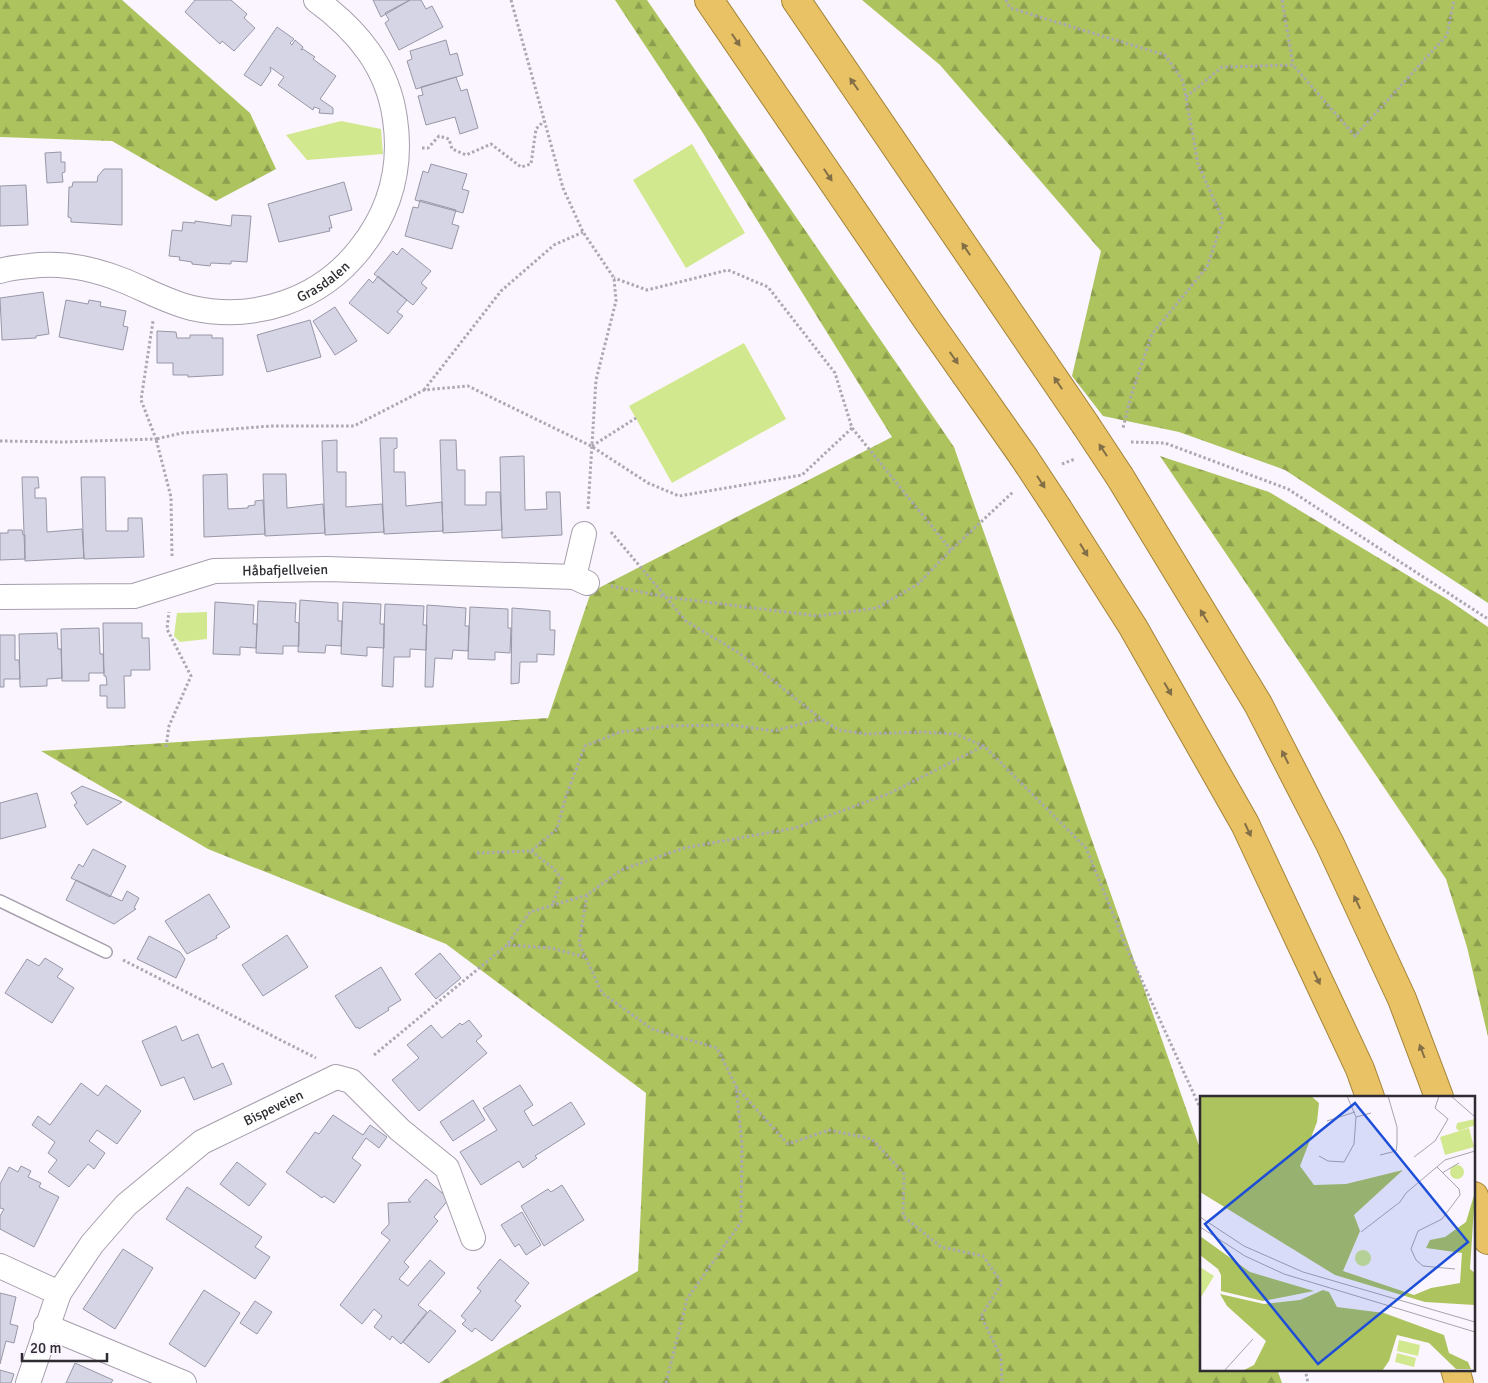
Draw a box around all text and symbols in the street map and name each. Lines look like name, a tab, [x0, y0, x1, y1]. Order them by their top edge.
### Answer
one-way arrow	[731, 34, 741, 47]
one-way arrow	[849, 77, 859, 91]
one-way arrow	[823, 168, 833, 181]
one-way arrow	[961, 242, 971, 256]
street label: Grasdalen	[294, 258, 353, 306]
one-way arrow	[949, 351, 959, 365]
one-way arrow	[1053, 377, 1063, 390]
one-way arrow	[1098, 444, 1108, 457]
one-way arrow	[1036, 476, 1046, 489]
one-way arrow	[1080, 543, 1089, 556]
street label: Håbafjellveien	[242, 561, 328, 579]
one-way arrow	[1200, 609, 1209, 622]
one-way arrow	[1164, 682, 1173, 695]
one-way arrow	[1281, 749, 1289, 764]
one-way arrow	[1244, 823, 1252, 838]
one-way arrow	[1353, 895, 1361, 909]
one-way arrow	[1313, 970, 1321, 985]
one-way arrow	[1418, 1043, 1426, 1058]
street label: Bispeveien	[241, 1086, 306, 1130]
inset map	[1200, 1096, 1476, 1370]
scale bar	[22, 1330, 108, 1362]
text: 20 m	[30, 1339, 61, 1357]

